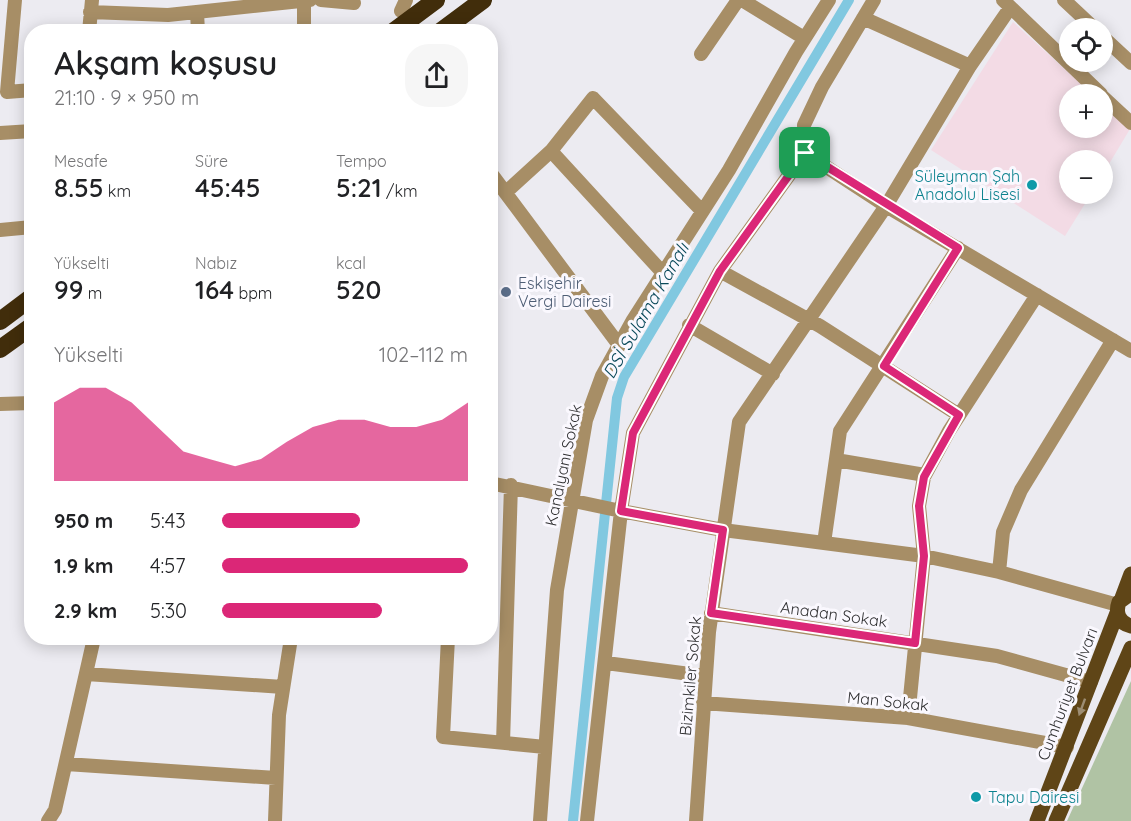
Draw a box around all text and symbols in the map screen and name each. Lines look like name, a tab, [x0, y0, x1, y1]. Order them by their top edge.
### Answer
map controls	[1059, 18, 1113, 204]
button: locate	[1059, 18, 1113, 72]
text: Akşam koşusu	[54, 42, 277, 83]
button: share	[405, 44, 468, 107]
button: +	[1059, 84, 1113, 138]
text: 21:10 · 9 × 950 m	[54, 85, 199, 110]
pin	[779, 127, 830, 178]
icon: arrive	[788, 136, 821, 169]
button: −	[1059, 150, 1113, 204]
text: Mesafe	[54, 151, 108, 171]
text: Süre	[195, 151, 228, 171]
text: Tempo	[336, 151, 387, 171]
place label: Süleyman Şah Anadolu Lisesi	[915, 166, 1020, 204]
text: 8.55	[54, 171, 103, 204]
text: 45:45	[195, 171, 260, 204]
text: 5:21	[336, 171, 382, 204]
marker: Süleyman Şah Anadolu Lisesi	[1025, 178, 1039, 192]
text: km	[103, 181, 131, 201]
text: /km	[382, 181, 418, 201]
water label: DSİ Sulama Kanalı	[597, 238, 694, 383]
text: Yükselti	[54, 253, 109, 273]
text: Nabız	[195, 253, 237, 273]
text: kcal	[336, 253, 366, 273]
text: 99	[54, 273, 83, 306]
text: 164	[195, 273, 234, 306]
text: 520	[336, 273, 381, 306]
place label: Eskişehir Vergi Dairesi	[518, 273, 611, 311]
text: m	[83, 283, 102, 303]
text: bpm	[234, 283, 272, 303]
marker: Eskişehir Vergi Dairesi	[499, 285, 513, 299]
text: Yükselti	[54, 342, 123, 367]
text: 102–112 m	[379, 342, 468, 367]
street label: Kanalyanı Sokak	[540, 402, 586, 528]
text: 950 m	[54, 508, 113, 533]
text: 5:43	[150, 508, 186, 533]
text: 1.9 km	[54, 553, 114, 578]
text: 4:57	[150, 553, 185, 578]
street label: Anadan Sokak	[779, 597, 889, 631]
text: 2.9 km	[54, 598, 117, 623]
text: 5:30	[150, 598, 187, 623]
street label: Bizimkiler Sokak	[675, 615, 705, 737]
street label: Cumhuriyet Bulvarı	[1033, 625, 1101, 763]
street label: Man Sokak	[846, 687, 930, 715]
one-way arrow	[1076, 698, 1086, 716]
place label: Tapu Dairesi	[988, 787, 1079, 807]
marker: Tapu Dairesi	[969, 790, 983, 804]

